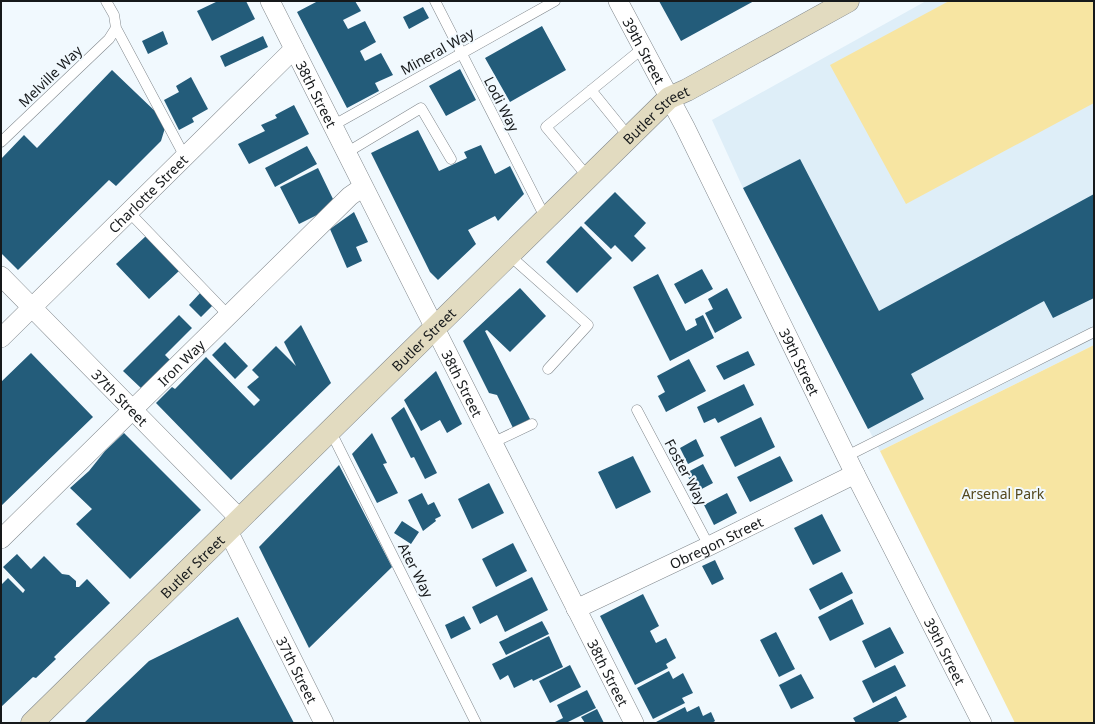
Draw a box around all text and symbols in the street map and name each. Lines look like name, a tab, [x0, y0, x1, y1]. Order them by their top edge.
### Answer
street label: 39th Street	[619, 14, 670, 87]
street label: Mineral Way	[397, 23, 478, 79]
street label: Melville Way	[14, 40, 86, 111]
street label: 38th Street	[292, 57, 342, 131]
street label: Lodi Way	[480, 73, 524, 136]
street label: Butler Street	[618, 81, 692, 148]
street label: Charlotte Street	[104, 150, 191, 237]
street label: Butler Street	[387, 303, 459, 375]
street label: 39th Street	[775, 325, 824, 398]
street label: Iron Way	[153, 334, 209, 390]
street label: 38th Street	[438, 347, 487, 420]
street label: 37th Street	[88, 365, 152, 430]
street label: Foster Way	[661, 436, 712, 509]
park label: Arsenal Park	[962, 484, 1045, 503]
street label: Obregon Street	[666, 512, 766, 573]
street label: Butler Street	[156, 530, 228, 602]
street label: Ater Way	[394, 539, 438, 601]
street label: 39th Street	[920, 615, 970, 688]
street label: 37th Street	[273, 633, 322, 706]
street label: 38th Street	[584, 636, 633, 709]

